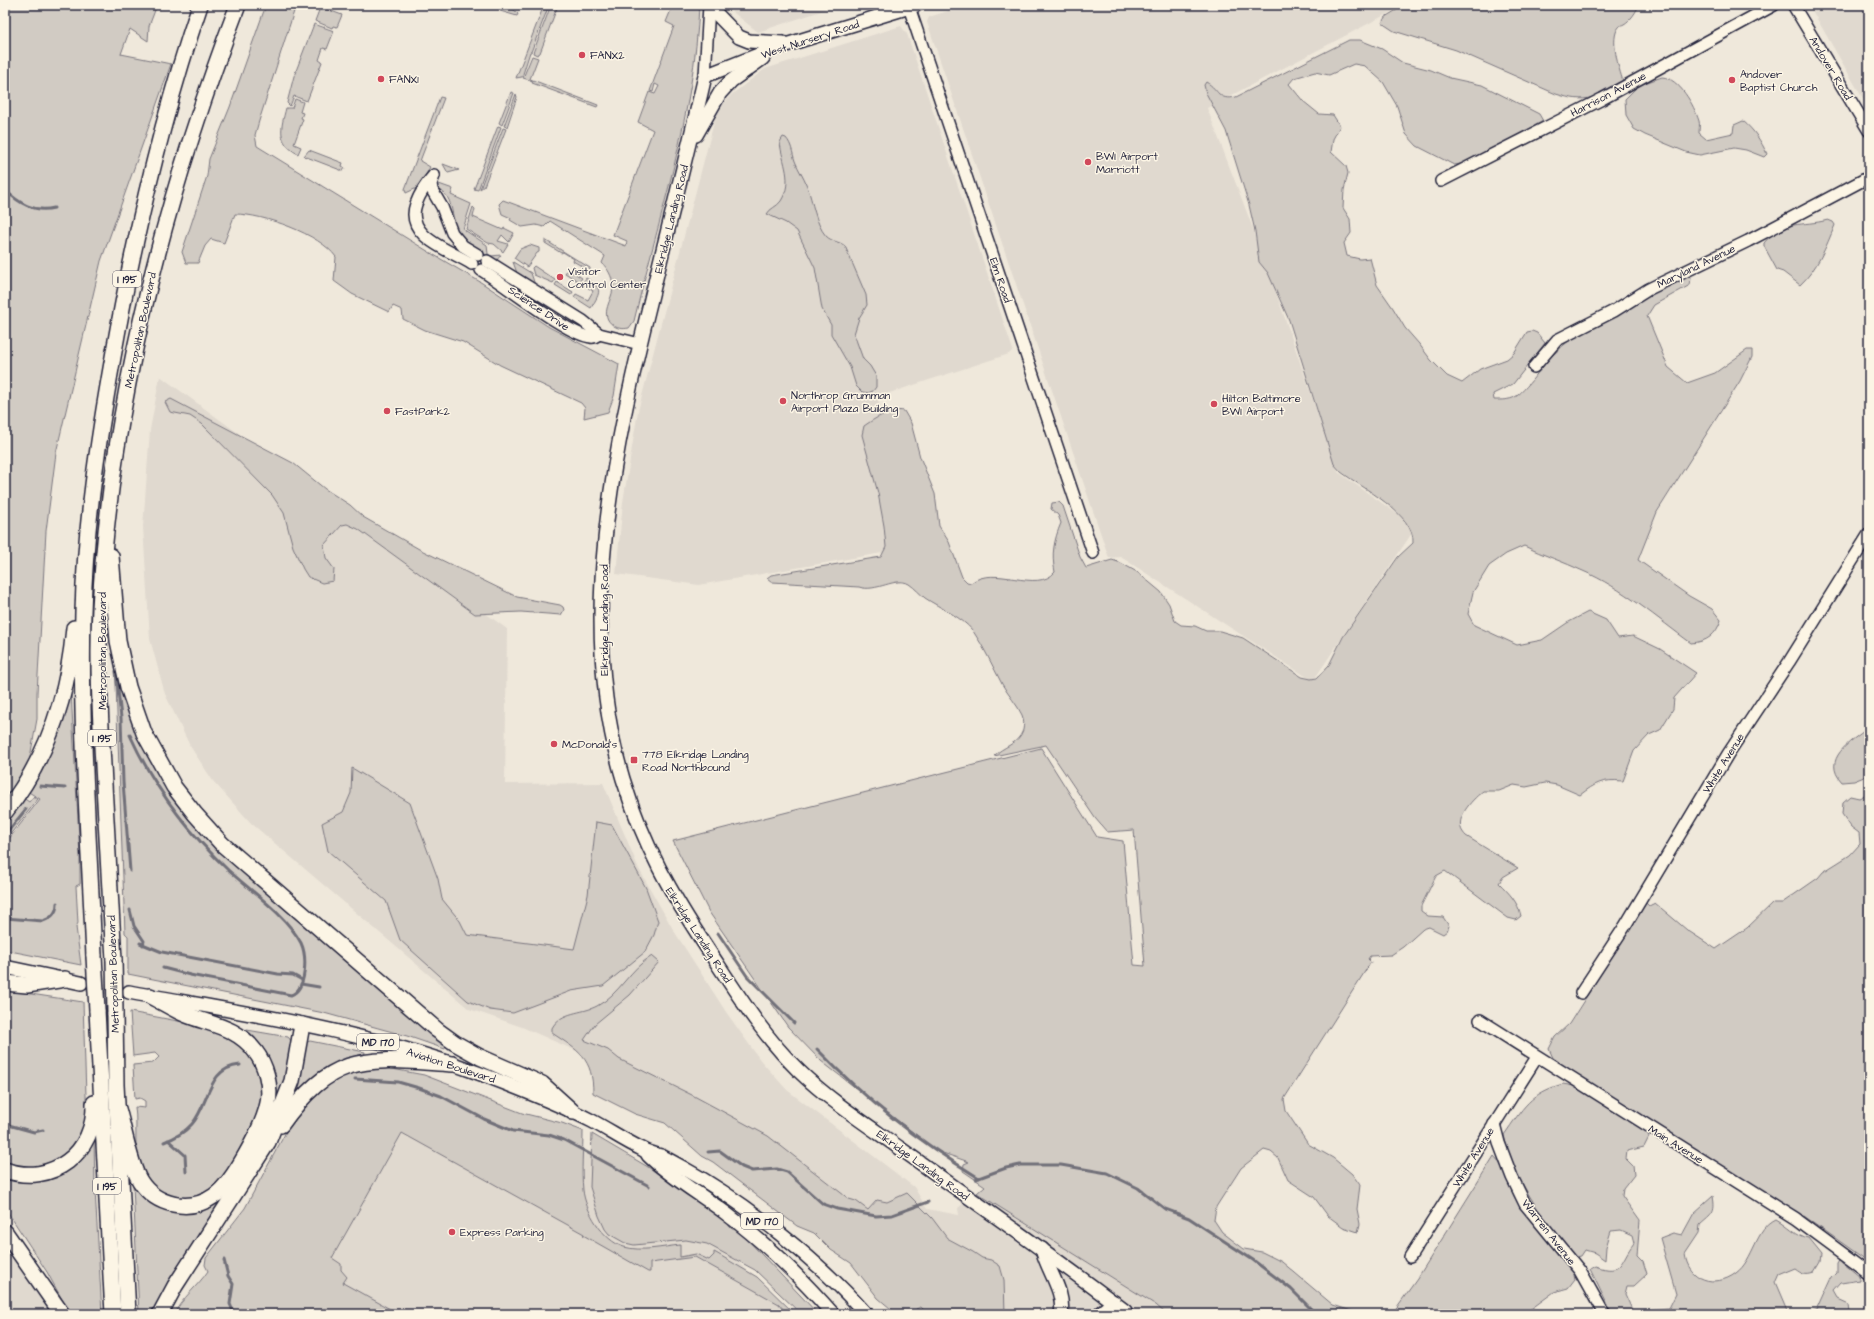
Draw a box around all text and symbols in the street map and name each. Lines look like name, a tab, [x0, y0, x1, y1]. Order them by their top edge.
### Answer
street label: West Nursery Road	[759, 16, 862, 63]
street label: Andover Road	[1806, 34, 1856, 103]
place label: FANX2	[590, 48, 625, 63]
marker: FANX2	[577, 50, 587, 60]
place label: Andover Baptist Church	[1740, 67, 1818, 95]
street label: Harrison Avenue	[1568, 68, 1649, 121]
place label: FANX1	[389, 72, 419, 87]
marker: FANX1	[376, 74, 386, 84]
marker: Andover Baptist Church	[1727, 75, 1737, 85]
place label: BWI Airport Marriott	[1096, 149, 1158, 177]
marker: BWI Airport Marriott	[1083, 157, 1093, 167]
street label: Elkridge Landing Road	[651, 163, 693, 275]
street label: Maryland Avenue	[1655, 241, 1738, 293]
street label: Elm Road	[986, 256, 1015, 305]
place label: Visitor Control Center	[568, 264, 646, 292]
road number: I 195	[113, 271, 141, 287]
street label: Metropolitan Boulevard	[121, 271, 160, 389]
marker: Visitor Control Center	[555, 272, 565, 282]
street label: Science Drive	[505, 282, 572, 335]
place label: Northrop Grumman Airport Plaza Building	[791, 388, 898, 417]
place label: Hilton Baltimore BWI Airport	[1222, 391, 1301, 419]
marker: Northrop Grumman Airport Plaza Building	[778, 396, 788, 406]
marker: Hilton Baltimore BWI Airport	[1209, 399, 1219, 409]
place label: FastPark2	[395, 404, 451, 419]
marker: FastPark2	[382, 406, 392, 416]
street label: Elkridge Landing Road	[597, 564, 613, 676]
street label: Metropolitan Boulevard	[95, 592, 110, 710]
road number: I 195	[88, 730, 116, 746]
street label: White Avenue	[1699, 730, 1748, 796]
place label: McDonald's	[562, 737, 618, 752]
marker: McDonald's	[549, 739, 559, 749]
place label: 778 Elkridge Landing Road Northbound	[642, 747, 749, 775]
marker: 778 Elkridge Landing Road Northbound	[629, 755, 639, 765]
street label: Elkridge Landing Road	[661, 885, 735, 987]
street label: Metropolitan Boulevard	[104, 915, 123, 1033]
road number: MD 170	[357, 1034, 399, 1050]
street label: Aviation Boulevard	[405, 1044, 497, 1087]
street label: Main Avenue	[1645, 1122, 1706, 1167]
street label: White Avenue	[1449, 1124, 1498, 1190]
street label: Elkridge Landing Road	[873, 1127, 972, 1205]
road number: I 195	[93, 1178, 121, 1194]
street label: Warren Avenue	[1518, 1196, 1579, 1268]
road number: MD 170	[741, 1213, 783, 1229]
place label: Express Parking	[460, 1225, 544, 1241]
marker: Express Parking	[447, 1227, 457, 1237]

